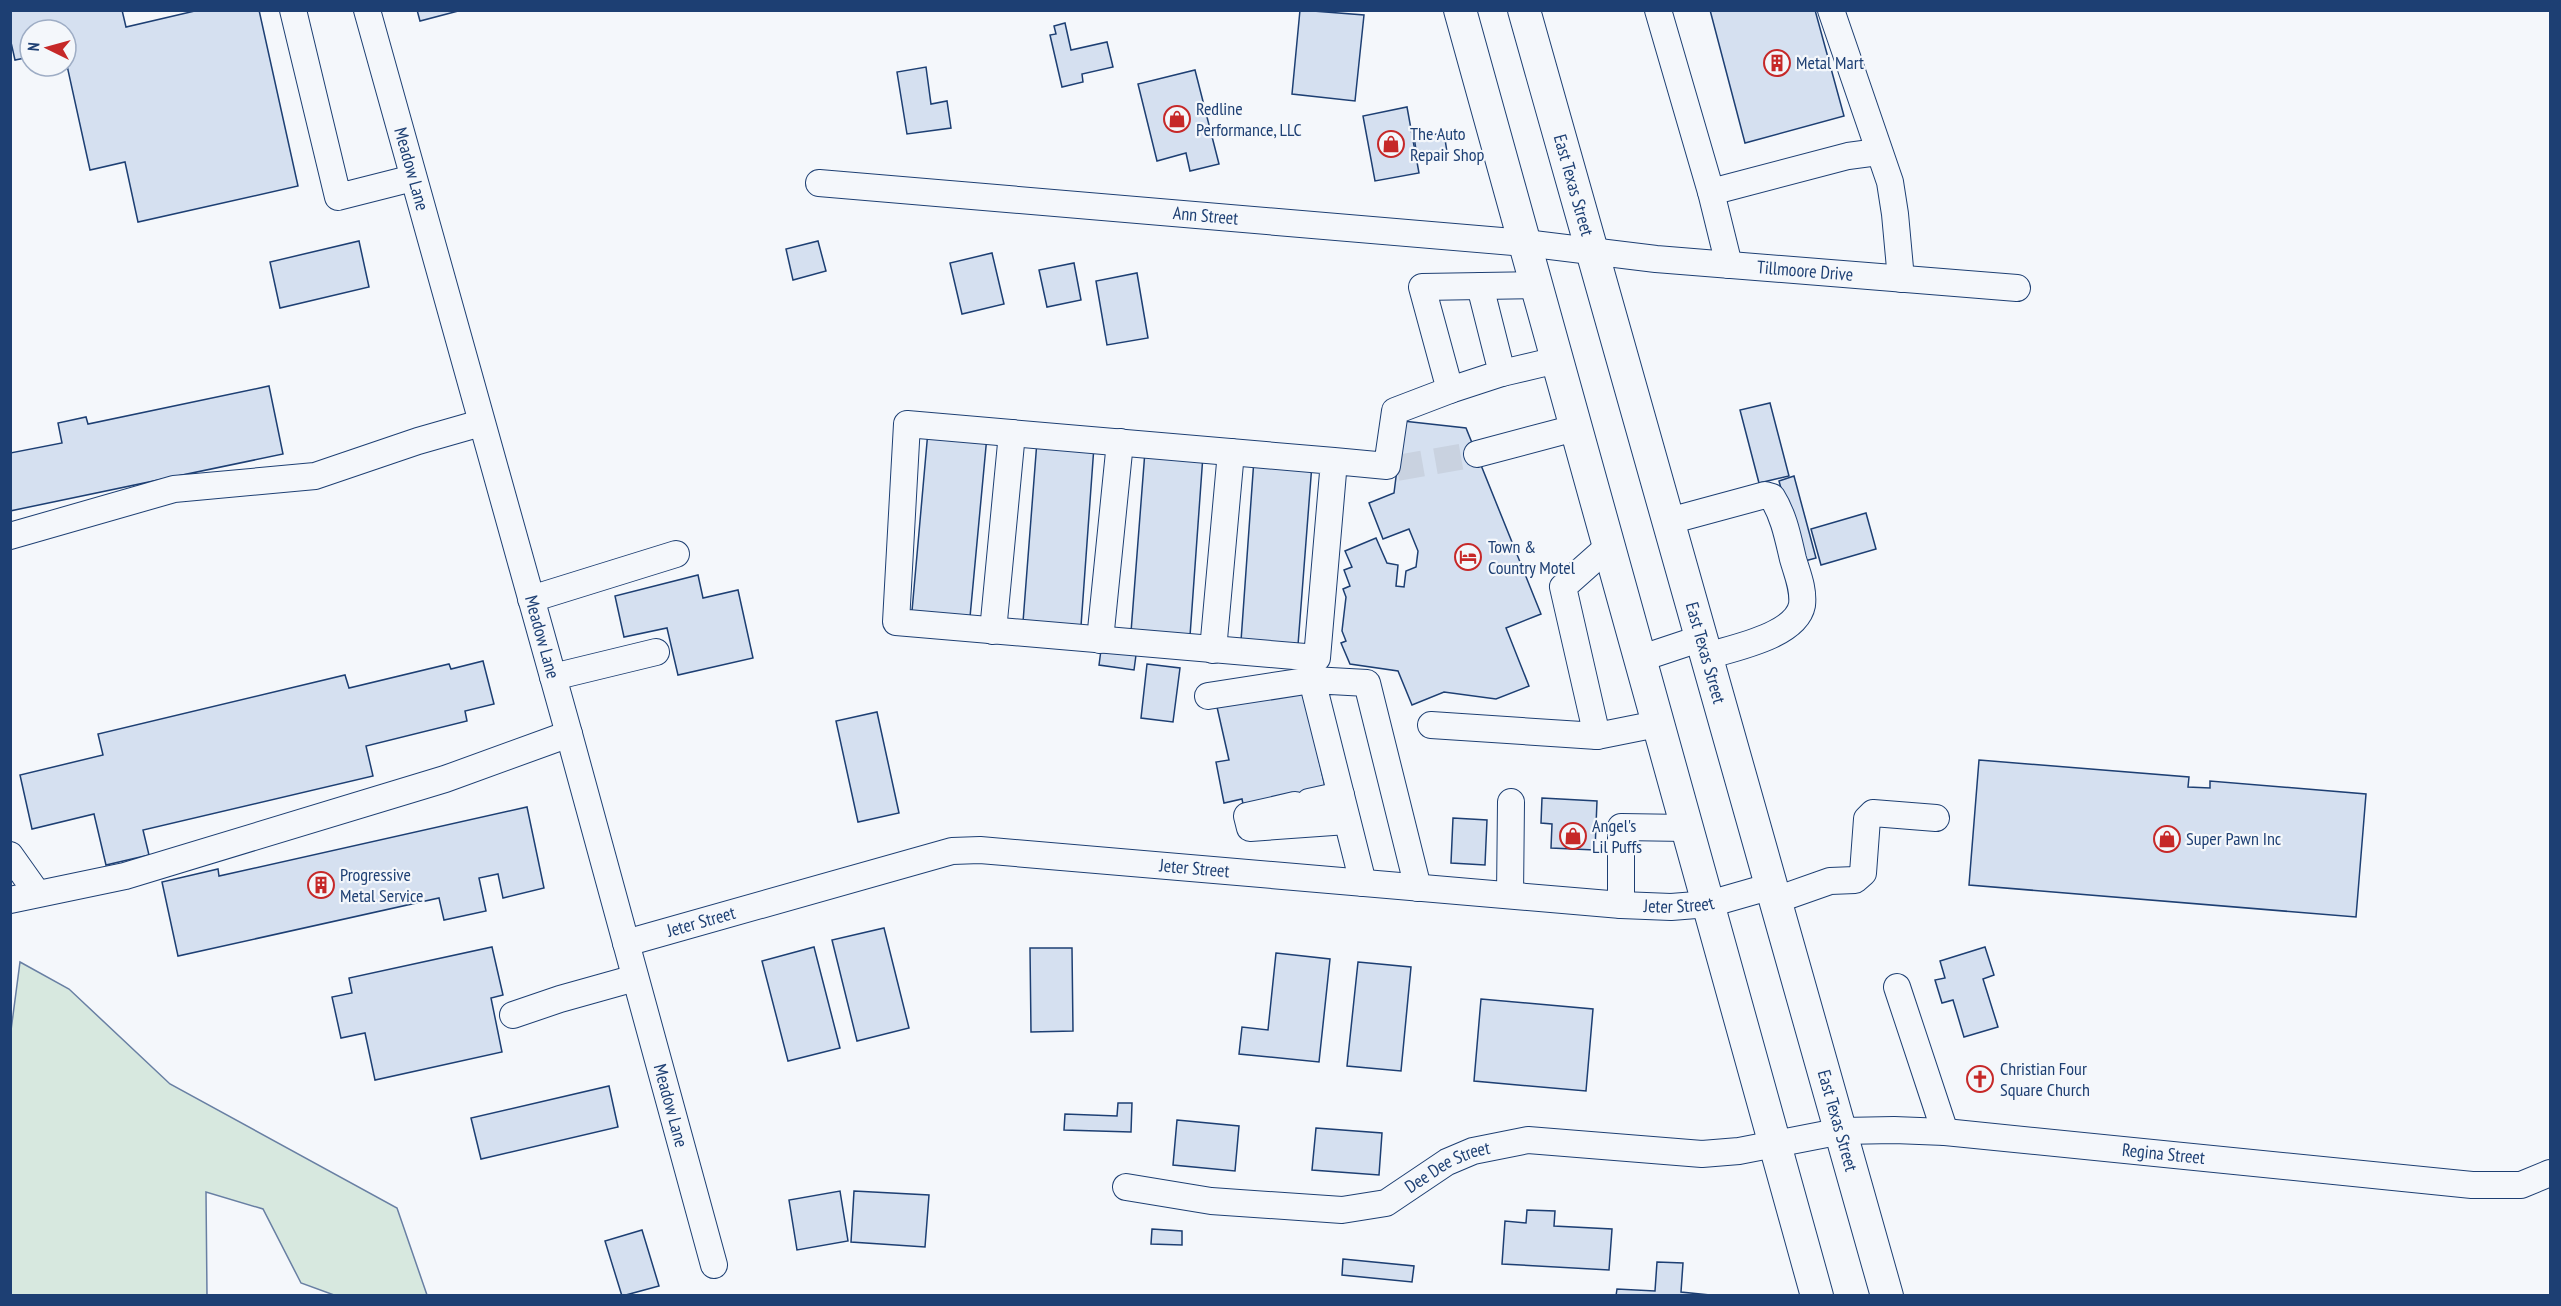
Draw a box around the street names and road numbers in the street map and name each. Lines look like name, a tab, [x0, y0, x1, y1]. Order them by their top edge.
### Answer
street label: Meadow Lane	[389, 125, 434, 213]
street label: East Texas Street	[1549, 132, 1599, 238]
street label: Ann Street	[1172, 201, 1239, 230]
street label: Tillmoore Drive	[1756, 255, 1854, 286]
street label: Meadow Lane	[520, 593, 565, 681]
street label: East Texas Street	[1681, 599, 1731, 706]
street label: Jeter Street	[1158, 853, 1230, 882]
street label: Jeter Street	[1642, 891, 1717, 918]
street label: Jeter Street	[663, 901, 738, 942]
street label: Meadow Lane	[649, 1061, 693, 1150]
street label: East Texas Street	[1813, 1067, 1863, 1174]
street label: Dee Dee Street	[1400, 1136, 1492, 1198]
street label: Regina Street	[2121, 1138, 2206, 1169]

